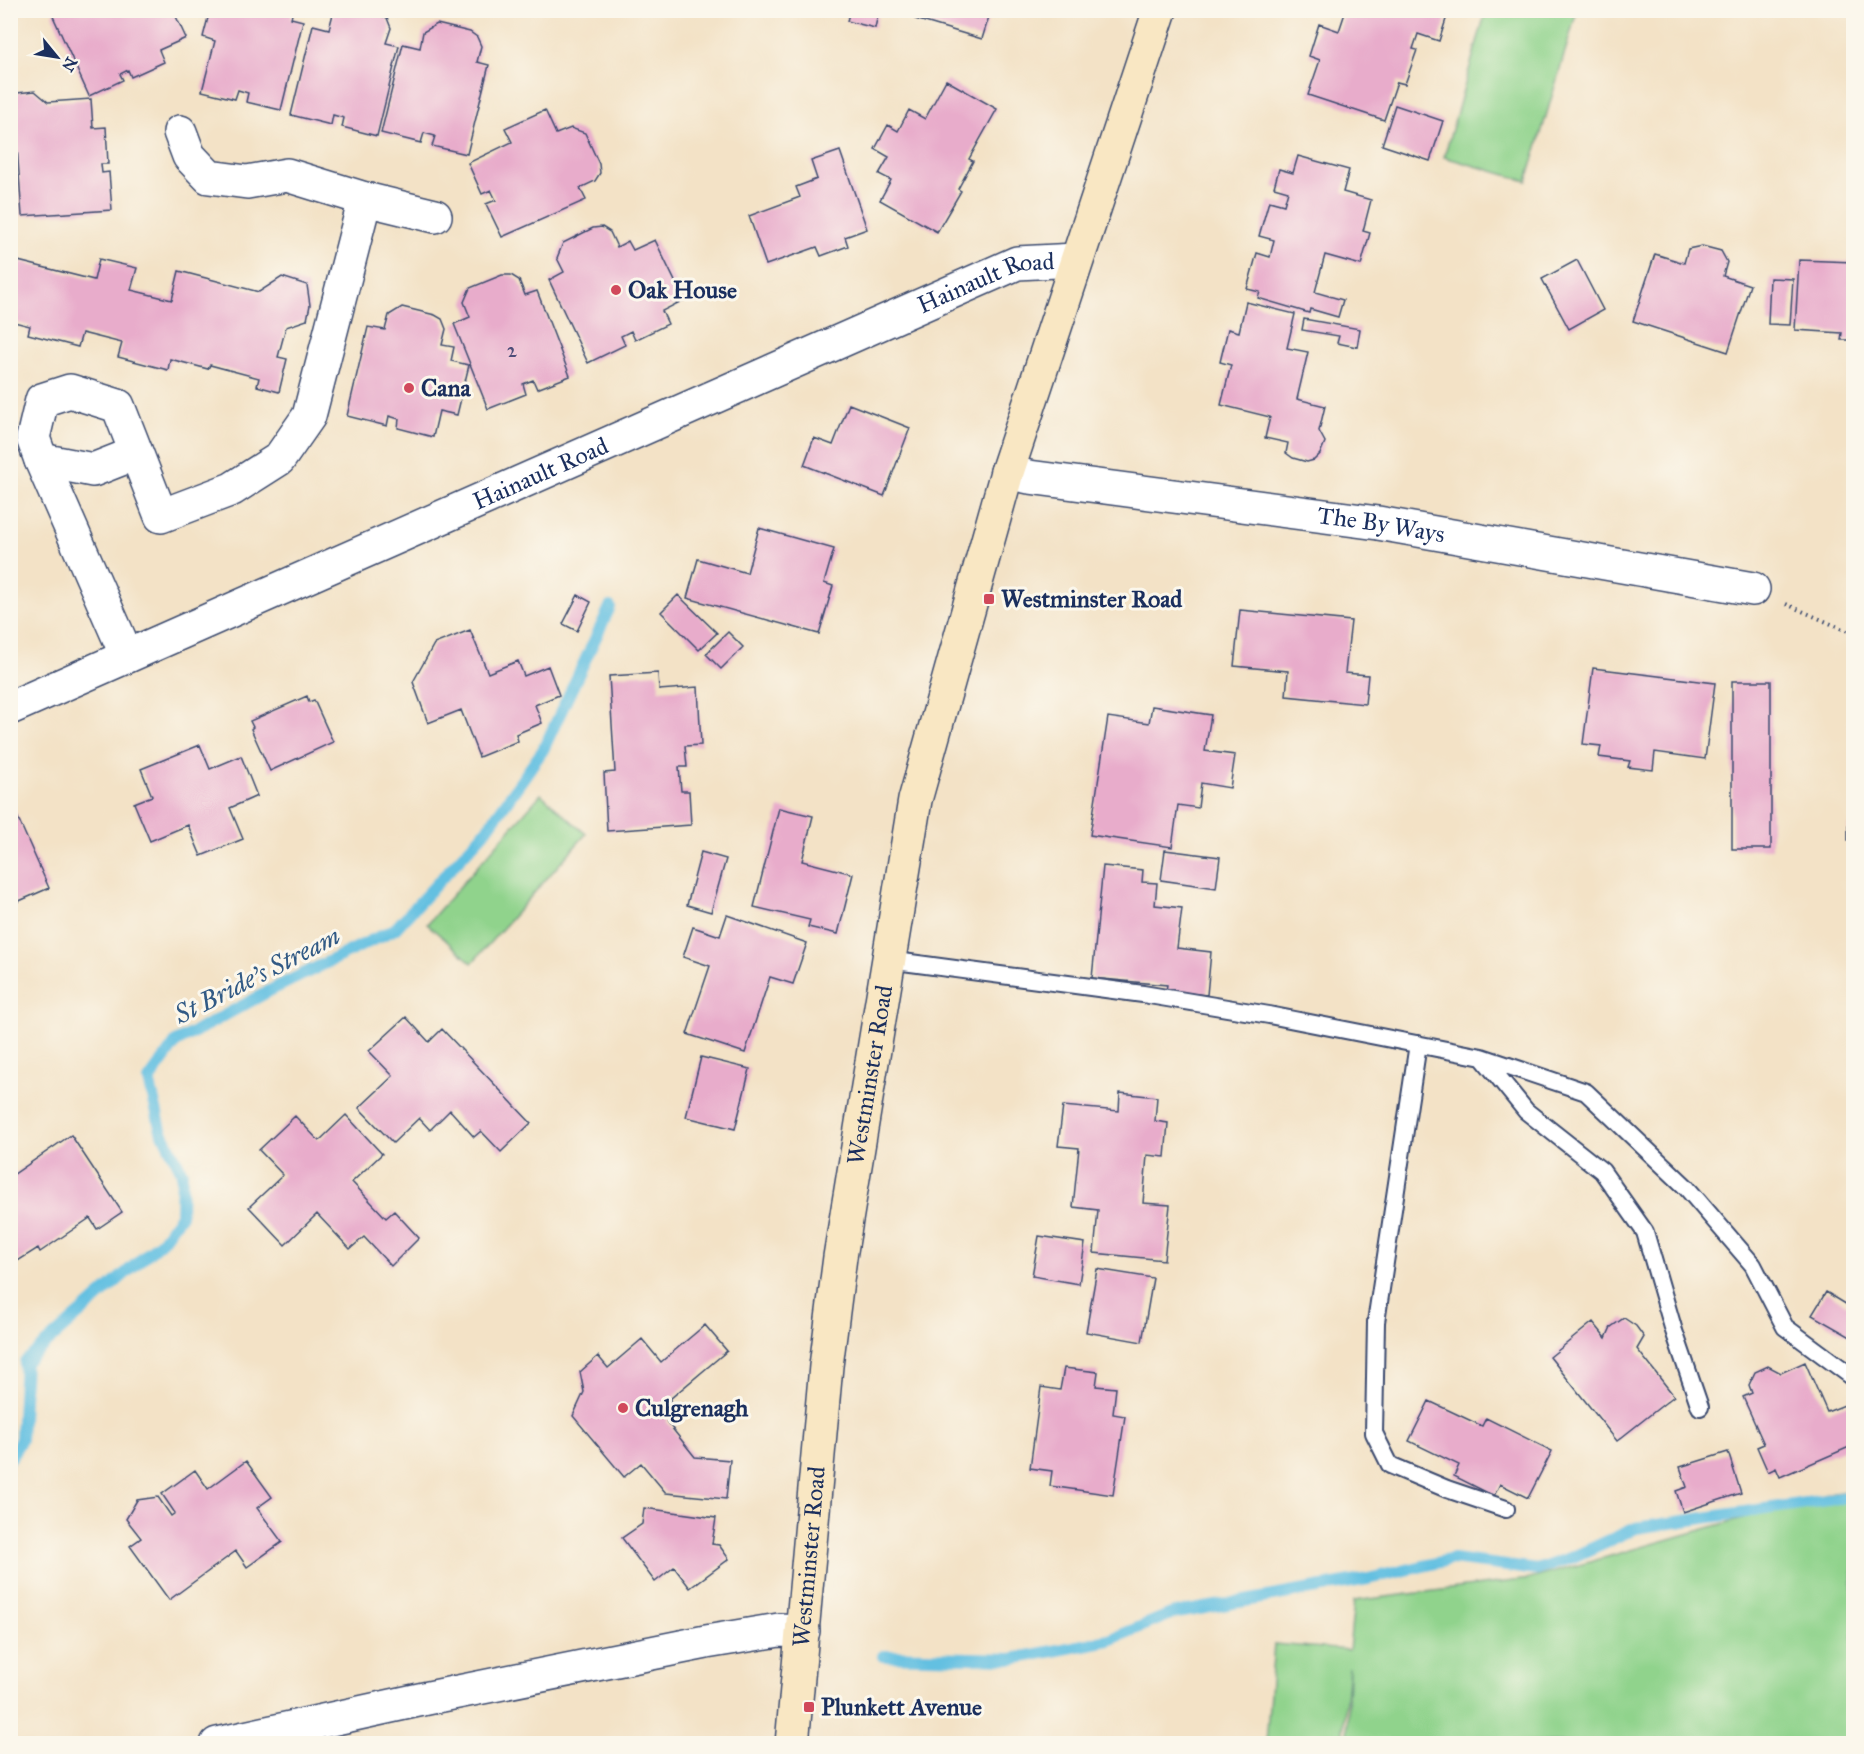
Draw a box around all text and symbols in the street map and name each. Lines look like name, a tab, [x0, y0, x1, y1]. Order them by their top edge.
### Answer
north arrow	[27, 27, 87, 87]
text: N	[58, 54, 81, 75]
street label: Hainault Road	[913, 246, 1055, 320]
place label: Oak House	[628, 275, 737, 305]
marker: Oak House	[609, 283, 623, 297]
house number: 2	[507, 337, 518, 363]
place label: Cana	[421, 373, 471, 403]
marker: Cana	[402, 381, 416, 395]
street label: Hainault Road	[468, 431, 613, 517]
street label: The By Ways	[1316, 500, 1447, 550]
place label: Westminster Road	[1001, 584, 1183, 614]
marker: Westminster Road	[982, 592, 996, 606]
water label: St Bride's Stream	[168, 919, 345, 1031]
street label: Westminster Road	[840, 983, 899, 1167]
place label: Culgrenagh	[635, 1393, 749, 1423]
marker: Culgrenagh	[616, 1401, 630, 1415]
street label: Westminster Road	[786, 1465, 832, 1648]
place label: Plunkett Avenue	[821, 1692, 982, 1722]
marker: Plunkett Avenue	[802, 1700, 816, 1714]

